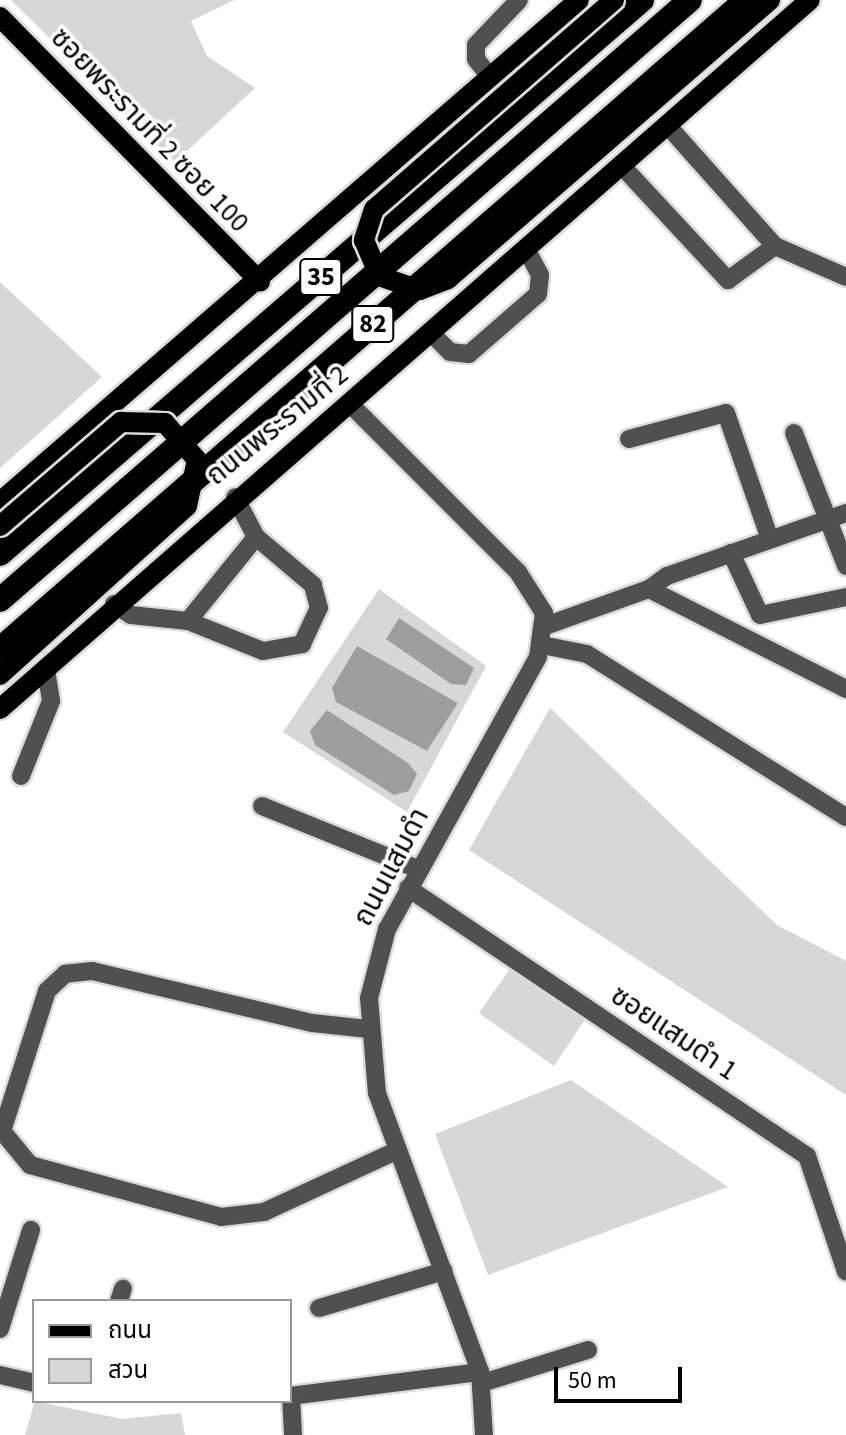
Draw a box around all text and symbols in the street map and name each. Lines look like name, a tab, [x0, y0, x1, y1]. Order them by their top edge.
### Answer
street label: ซอยพระรามที่ 2 ซอย 100	[44, 21, 256, 239]
road number: 35	[299, 255, 343, 299]
road number: 82	[351, 302, 395, 346]
street label: ถนนพระรามที่ 2	[199, 358, 355, 492]
street label: ถนนแสมดำ	[346, 802, 436, 932]
street label: ซอยแสมดำ 1	[604, 978, 744, 1088]
legend	[32, 1299, 292, 1403]
text: ถนน	[108, 1313, 152, 1348]
scale bar	[558, 1351, 686, 1401]
text: สวน	[108, 1353, 148, 1388]
text: 50 m	[568, 1363, 617, 1398]

